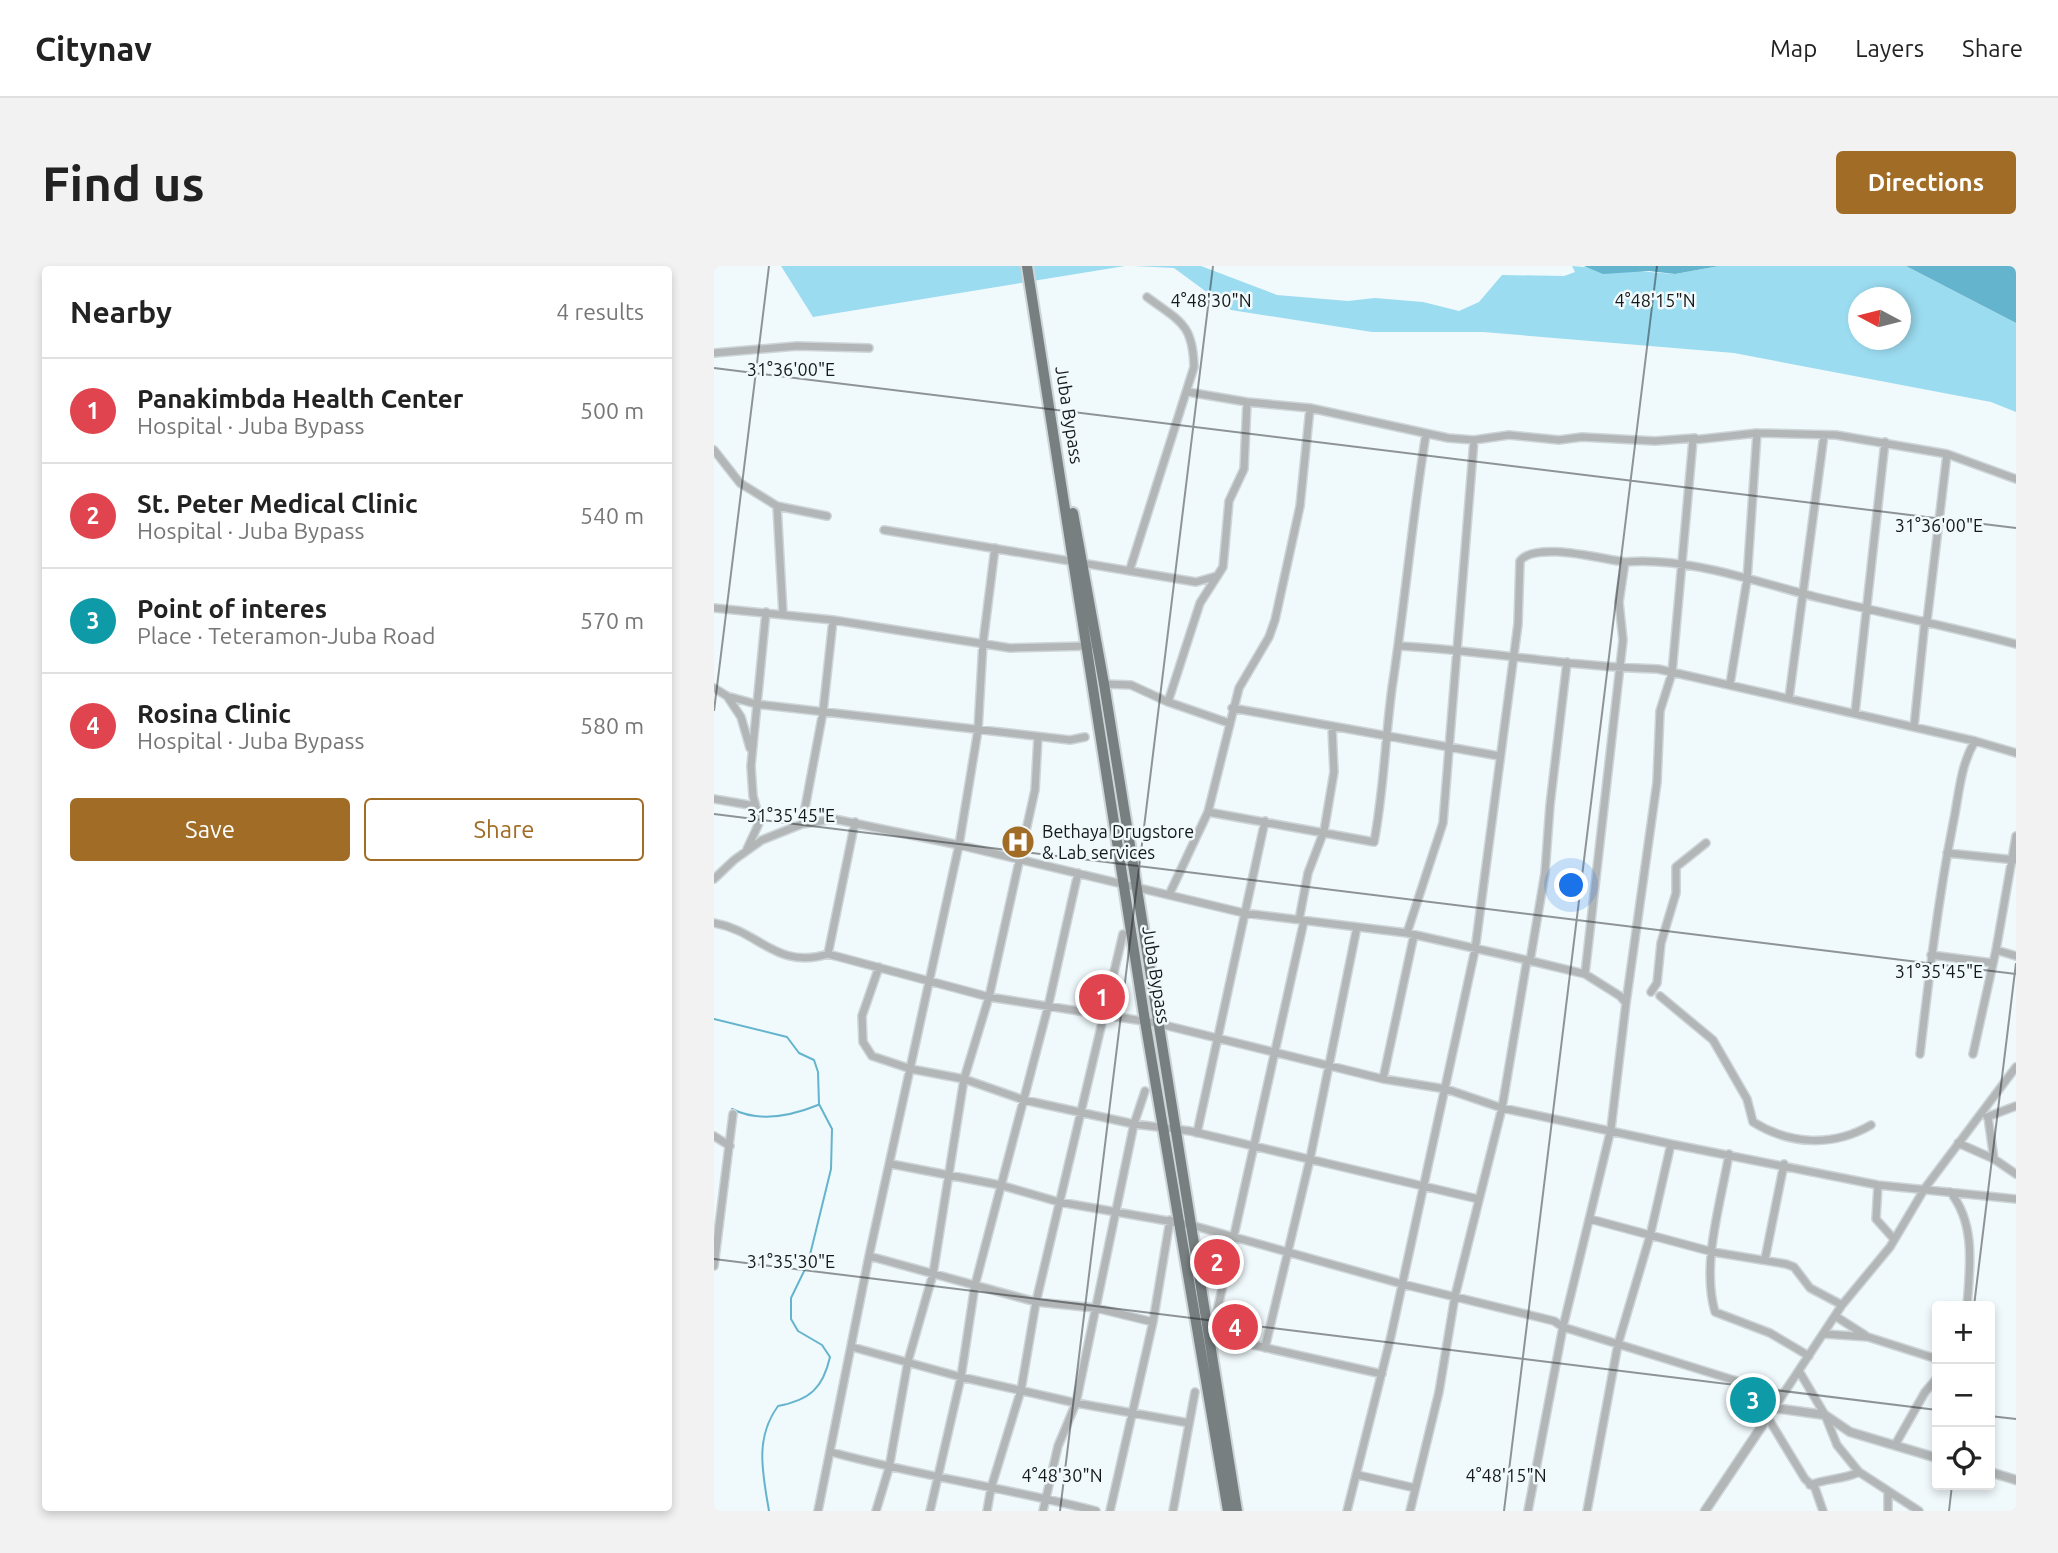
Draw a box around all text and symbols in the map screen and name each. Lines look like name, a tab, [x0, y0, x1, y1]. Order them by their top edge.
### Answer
text: Citynav	[35, 30, 152, 67]
text: Map	[1770, 35, 1817, 62]
text: Layers	[1855, 35, 1924, 62]
text: Share	[1962, 35, 2023, 62]
button: Directions	[1836, 151, 2016, 214]
text: Find us	[42, 155, 205, 210]
north arrow	[1848, 287, 1911, 350]
text: 4°48'30"N	[1171, 290, 1251, 310]
text: 4°48'15"N	[1615, 290, 1695, 310]
text: Nearby	[70, 295, 172, 329]
text: 4 results	[556, 299, 644, 324]
text: 31°36'00"E	[747, 359, 835, 379]
street label: Juba Bypass	[1052, 365, 1088, 465]
text: Panakimbda Health Center	[137, 384, 464, 413]
text: 1	[87, 398, 99, 423]
text: 500 m	[580, 398, 644, 423]
text: Hospital · Juba Bypass	[137, 413, 364, 438]
text: St. Peter Medical Clinic	[137, 489, 418, 518]
text: 2	[87, 503, 99, 528]
text: 540 m	[580, 503, 644, 528]
text: 31°36'00"E	[1895, 515, 1983, 535]
text: Hospital · Juba Bypass	[137, 518, 364, 543]
text: Point of interes	[137, 594, 327, 623]
text: 3	[87, 608, 99, 633]
text: 570 m	[580, 608, 644, 633]
text: Place · Teteramon-Juba Road	[137, 623, 435, 648]
text: Rosina Clinic	[137, 699, 291, 728]
text: 4	[87, 713, 99, 738]
text: 580 m	[580, 713, 644, 738]
text: Hospital · Juba Bypass	[137, 728, 364, 753]
button: Save	[70, 798, 350, 861]
button: Share	[364, 798, 644, 861]
text: 31°35'45"E	[747, 805, 835, 825]
place label: Bethaya Drugstore & Lab services	[1042, 821, 1194, 862]
hospital icon: Bethaya Drugstore & Lab services	[999, 823, 1037, 861]
your location	[1554, 868, 1588, 902]
street label: Juba Bypass	[1139, 925, 1175, 1025]
text: 31°35'45"E	[1895, 961, 1983, 981]
pin: 1	[1079, 971, 1125, 1023]
pin: 2	[1194, 1236, 1240, 1288]
text: 31°35'30"E	[747, 1251, 835, 1271]
pin: 4	[1212, 1301, 1258, 1353]
map controls	[1932, 1301, 1995, 1490]
button: +	[1932, 1301, 1995, 1364]
button: −	[1932, 1364, 1995, 1427]
pin: 3	[1730, 1374, 1776, 1426]
button: locate	[1932, 1427, 1995, 1490]
text: 4°48'30"N	[1022, 1465, 1102, 1485]
text: 4°48'15"N	[1466, 1465, 1546, 1485]

